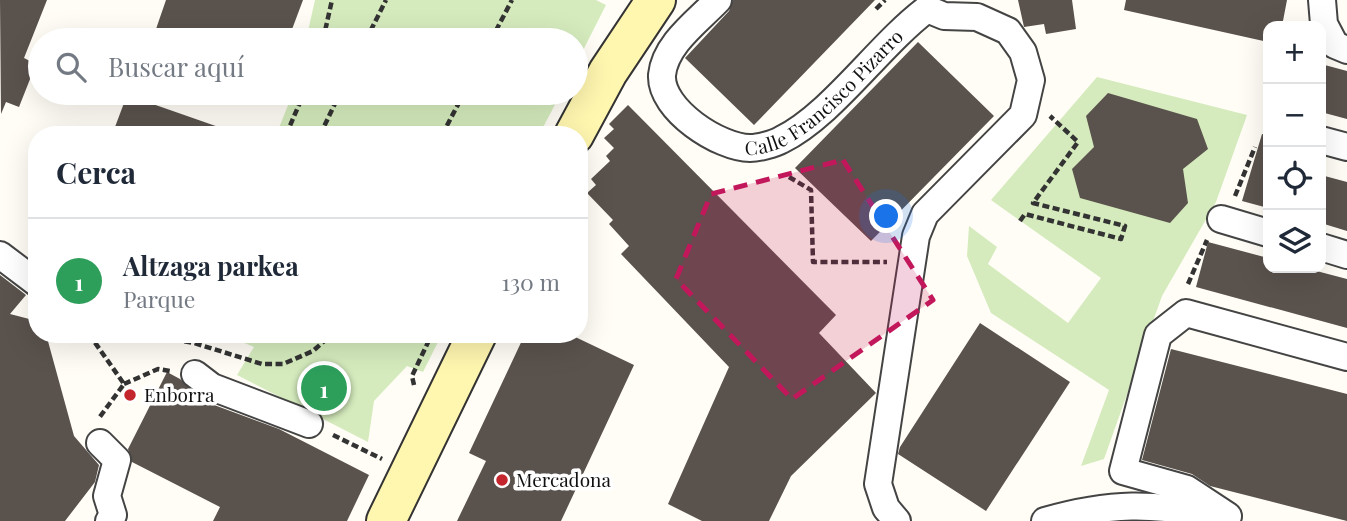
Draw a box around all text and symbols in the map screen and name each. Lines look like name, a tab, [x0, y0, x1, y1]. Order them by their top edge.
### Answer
map controls	[1263, 21, 1326, 273]
button: +	[1263, 21, 1326, 84]
street label: Calle Francisco Pizarro	[744, 23, 908, 160]
search box	[28, 28, 588, 105]
icon: search	[52, 48, 90, 86]
text: Buscar aquí	[108, 49, 244, 84]
button: −	[1263, 84, 1326, 147]
button: locate	[1263, 147, 1326, 210]
text: Cerca	[56, 152, 136, 192]
your location	[869, 199, 903, 233]
button: layers	[1263, 210, 1326, 273]
text: Altzaga parkea	[123, 248, 299, 283]
text: 1	[75, 266, 83, 297]
text: 130 m	[502, 266, 560, 297]
text: Parque	[123, 283, 195, 314]
pin: 1	[301, 362, 347, 414]
place label: Enborra	[144, 381, 215, 407]
marker: Enborra	[122, 387, 138, 403]
place label: Mercadona	[516, 466, 611, 492]
marker: Mercadona	[494, 472, 510, 488]

